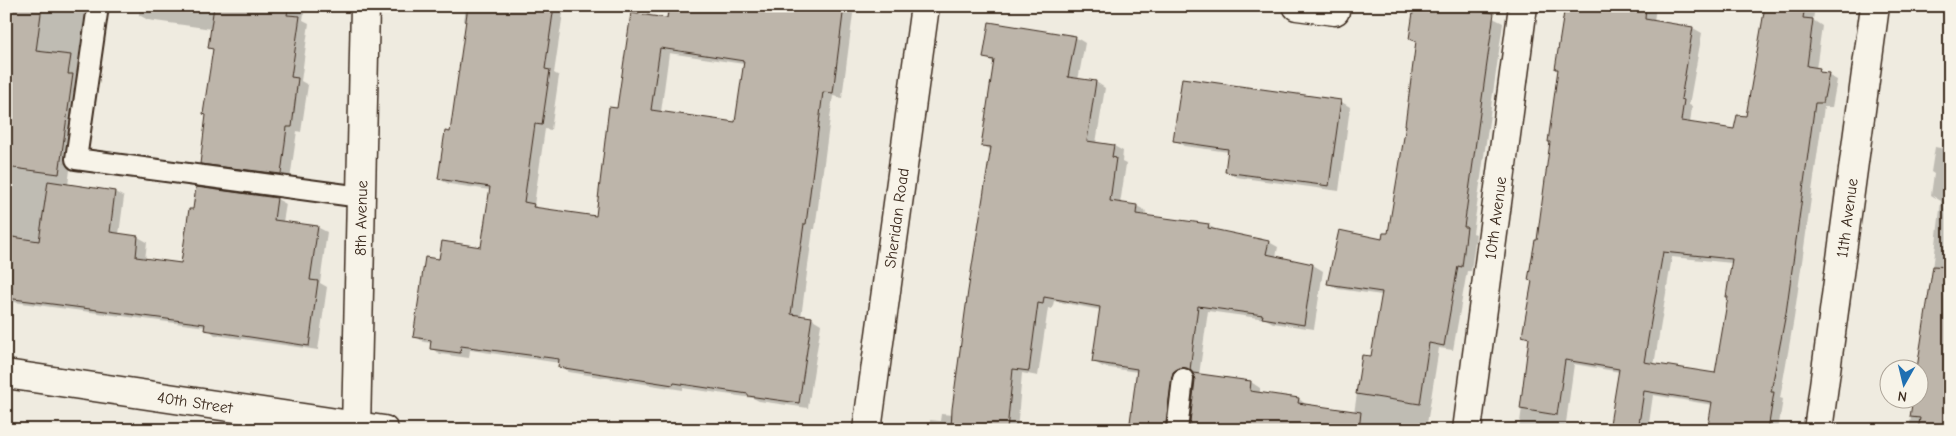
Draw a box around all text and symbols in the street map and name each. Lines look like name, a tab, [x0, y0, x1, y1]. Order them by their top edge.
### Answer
street label: Sheridan Road	[881, 167, 913, 269]
street label: 10th Avenue	[1482, 175, 1510, 260]
street label: 11th Avenue	[1833, 177, 1862, 259]
street label: 8th Avenue	[352, 180, 371, 256]
north arrow	[1878, 358, 1928, 408]
text: N	[1897, 387, 1908, 405]
street label: 40th Street	[156, 388, 234, 418]

